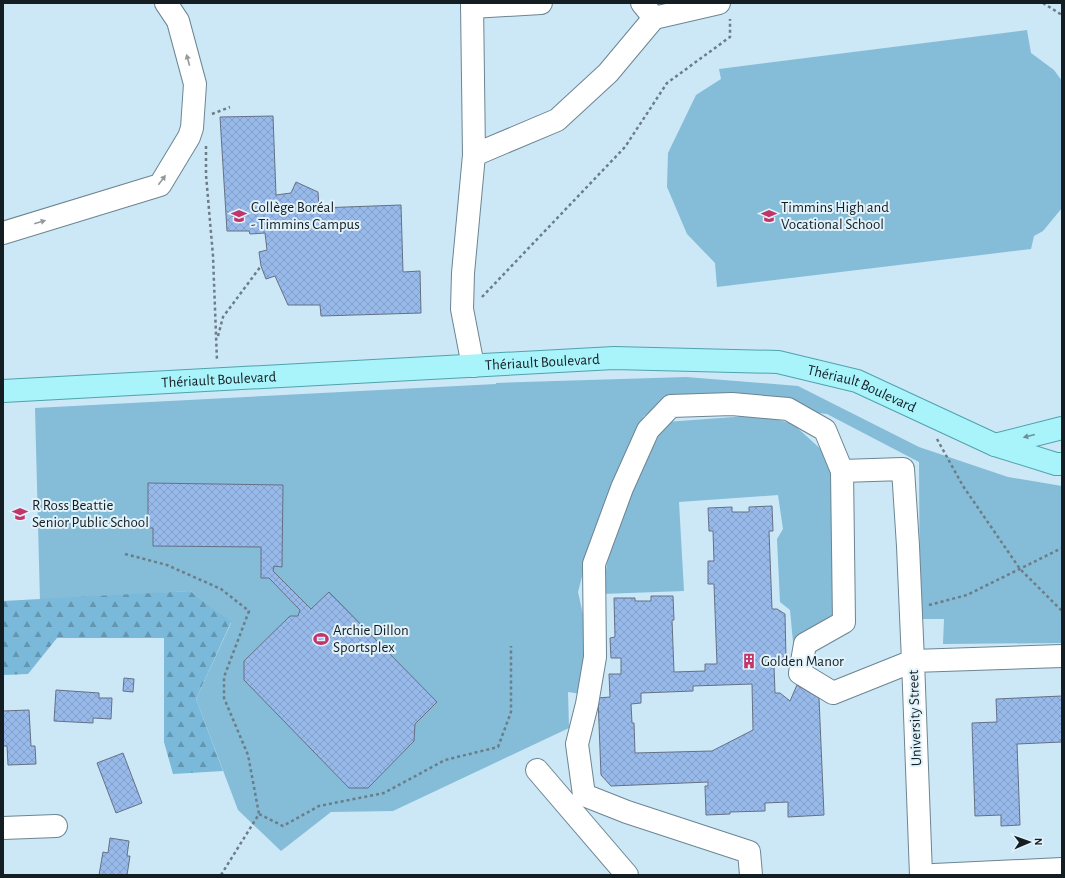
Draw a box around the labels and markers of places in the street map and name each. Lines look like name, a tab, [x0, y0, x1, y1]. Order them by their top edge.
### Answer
place label: Collège Boréal - Timmins Campus	[251, 200, 360, 232]
place label: Timmins High and Vocational School	[781, 200, 889, 232]
school or university icon: Collège Boréal - Timmins Campus	[230, 207, 248, 225]
school or university icon: Timmins High and Vocational School	[760, 207, 778, 225]
place label: R Ross Beattie Senior Public School	[32, 498, 149, 530]
school or university icon: R Ross Beattie Senior Public School	[11, 505, 29, 523]
place label: Archie Dillon Sportsplex	[333, 623, 409, 655]
sports icon: Archie Dillon Sportsplex	[312, 630, 330, 648]
building icon: Golden Manor	[740, 652, 758, 670]
place label: Golden Manor	[761, 654, 844, 669]

